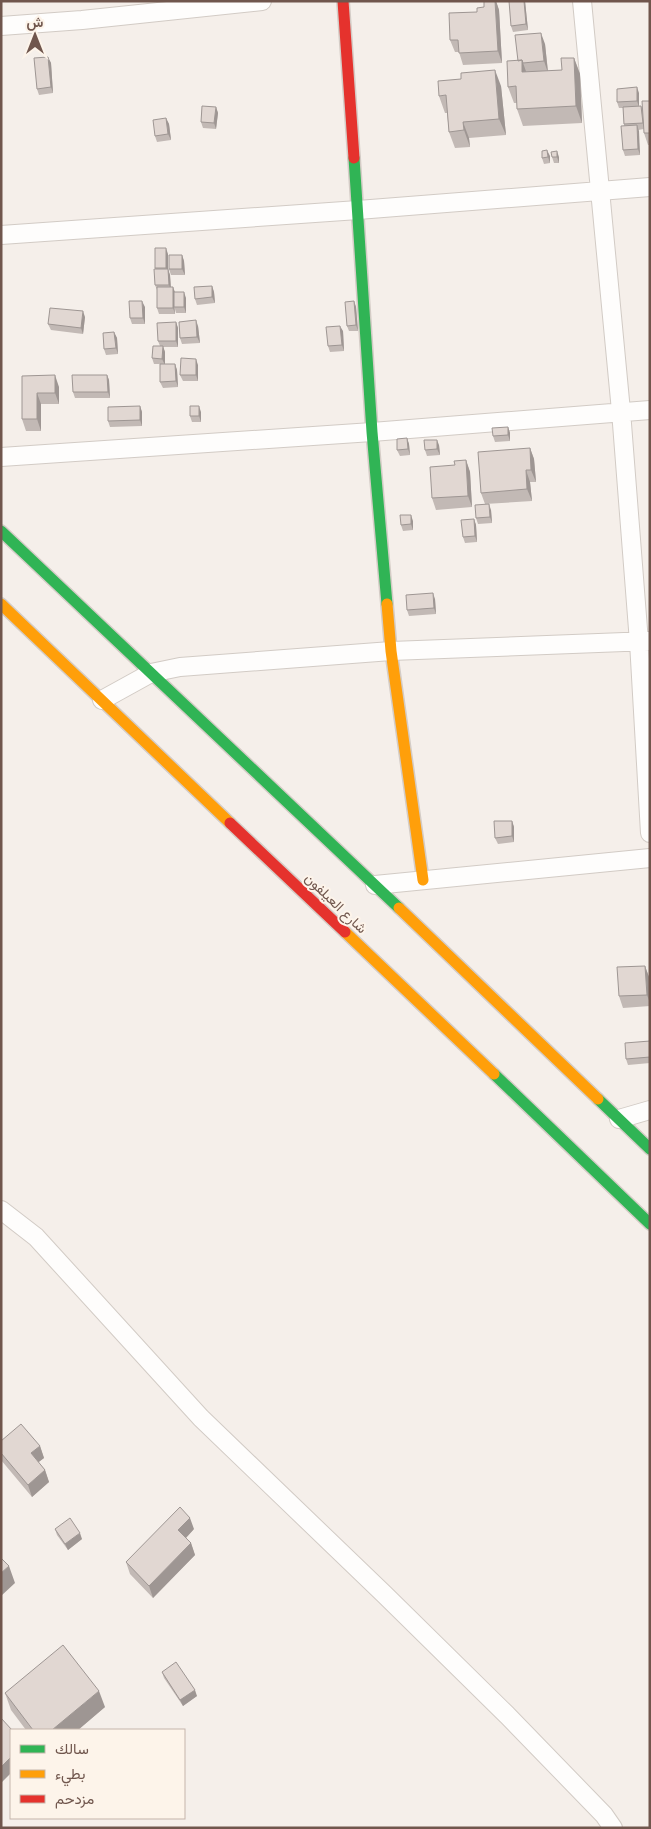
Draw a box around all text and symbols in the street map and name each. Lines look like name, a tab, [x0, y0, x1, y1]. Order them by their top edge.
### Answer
north arrow	[10, 10, 60, 60]
text: ش	[27, 13, 44, 31]
street label: شارع العيلفون	[300, 869, 371, 939]
legend	[10, 1729, 185, 1819]
text: سالك	[55, 1739, 89, 1758]
text: بطيء	[55, 1764, 85, 1787]
text: مزدحم	[55, 1789, 94, 1809]

